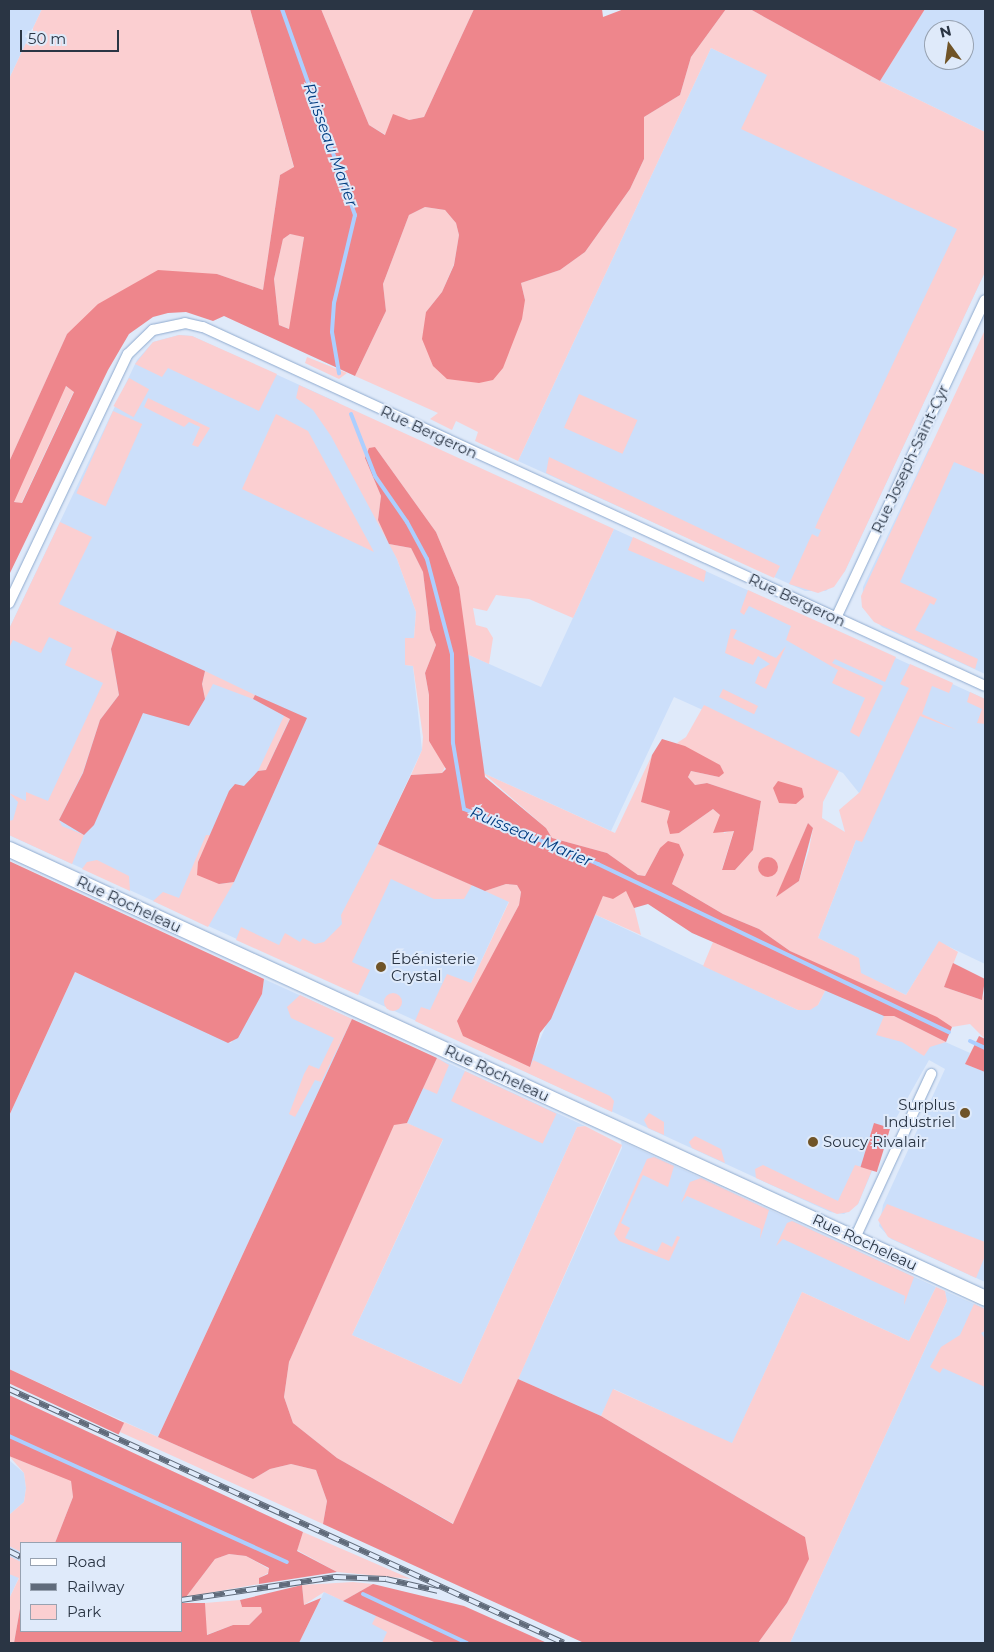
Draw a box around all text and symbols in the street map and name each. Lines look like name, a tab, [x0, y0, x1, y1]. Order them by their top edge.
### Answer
scale bar	[22, 20, 121, 52]
north arrow	[924, 20, 974, 70]
text: N	[938, 21, 953, 42]
text: 50 m	[28, 29, 66, 48]
water label: Ruisseau Marier	[299, 80, 361, 210]
street label: Rue Joseph-Saint-Cyr	[868, 382, 952, 536]
street label: Rue Bergeron	[378, 402, 480, 462]
street label: Rue Bergeron	[746, 570, 848, 630]
water label: Ruisseau Marier	[467, 803, 595, 871]
street label: Rue Rocheleau	[74, 872, 184, 936]
place label: Ébénisterie Crystal	[391, 949, 476, 984]
marker: Ébénisterie Crystal	[375, 961, 387, 973]
street label: Rue Rocheleau	[442, 1041, 552, 1105]
place label: Surplus Industriel	[884, 1095, 955, 1130]
marker: Surplus Industriel	[959, 1107, 971, 1119]
place label: Soucy Rivalair	[823, 1133, 927, 1151]
marker: Soucy Rivalair	[807, 1136, 819, 1148]
street label: Rue Rocheleau	[810, 1210, 920, 1274]
legend	[20, 1542, 182, 1632]
text: Road	[67, 1552, 106, 1571]
text: Railway	[67, 1577, 124, 1596]
text: Park	[67, 1602, 101, 1621]

